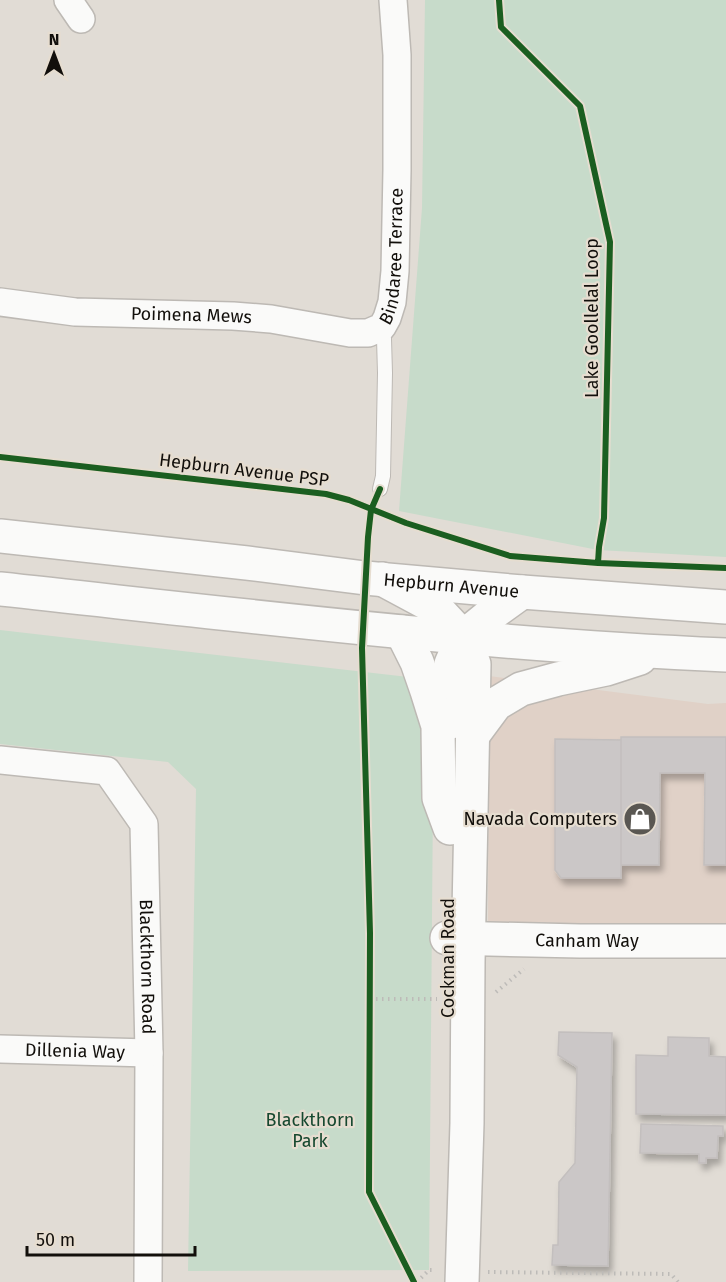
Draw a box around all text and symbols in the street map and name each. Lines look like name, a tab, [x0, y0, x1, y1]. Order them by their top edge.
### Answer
north arrow	[24, 24, 84, 84]
text: N	[49, 30, 59, 49]
street label: Bindaree Terrace	[374, 188, 408, 329]
street label: Lake Goollelal Loop	[581, 238, 603, 398]
street label: Poimena Mews	[131, 302, 253, 328]
street label: Hepburn Avenue PSP	[158, 449, 330, 491]
street label: Hepburn Avenue	[383, 569, 520, 603]
shop icon: Navada Computers	[622, 801, 658, 837]
place label: Navada Computers	[464, 808, 617, 830]
street label: Cockman Road	[437, 898, 459, 1018]
street label: Blackthorn Road	[135, 899, 160, 1035]
street label: Canham Way	[535, 929, 639, 952]
street label: Dillenia Way	[25, 1039, 125, 1063]
park label: Blackthorn Park	[266, 1109, 354, 1152]
scale bar	[27, 1219, 195, 1257]
text: 50 m	[36, 1229, 75, 1251]

